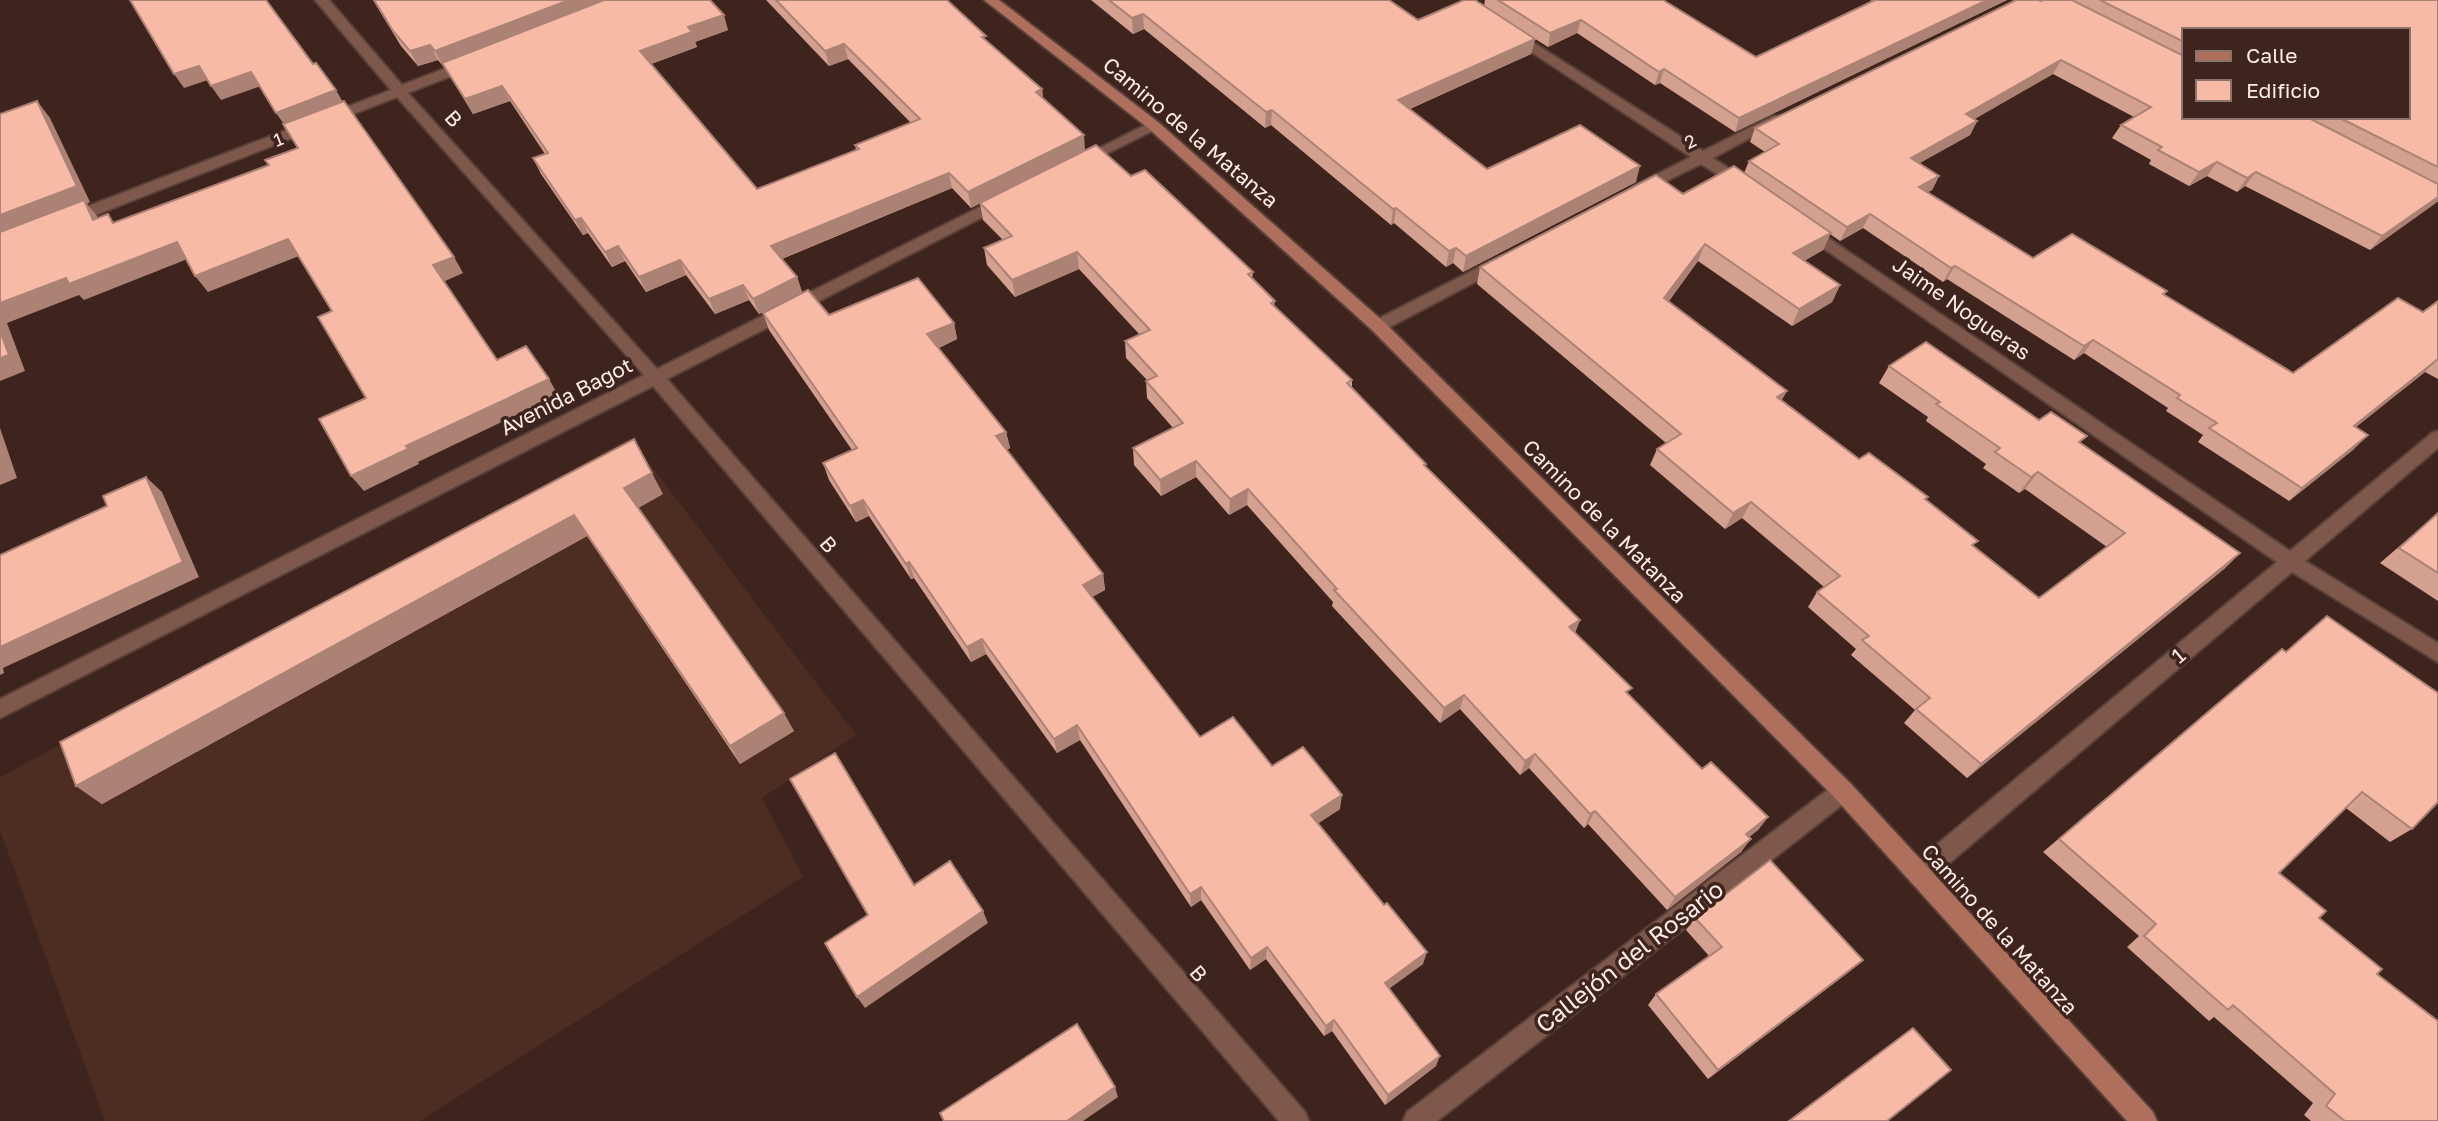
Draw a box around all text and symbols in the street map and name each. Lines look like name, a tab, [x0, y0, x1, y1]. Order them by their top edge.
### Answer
legend	[2182, 28, 2410, 119]
text: Calle	[2246, 42, 2298, 68]
street label: Camino de la Matanza	[1098, 51, 1284, 213]
text: Edificio	[2246, 77, 2320, 103]
street label: B	[440, 104, 468, 132]
street label: 1	[270, 127, 286, 151]
street label: 2	[1680, 129, 1700, 153]
street label: Jaime Nogueras	[1888, 251, 2036, 365]
street label: Avenida Bagot	[496, 352, 636, 440]
street label: Camino de la Matanza	[1518, 434, 1692, 608]
street label: B	[815, 530, 843, 558]
street label: 1	[2166, 642, 2190, 668]
street label: Camino de la Matanza	[1916, 838, 2084, 1020]
street label: Callejón del Rosario	[1530, 874, 1728, 1038]
street label: B	[1185, 959, 1213, 987]

